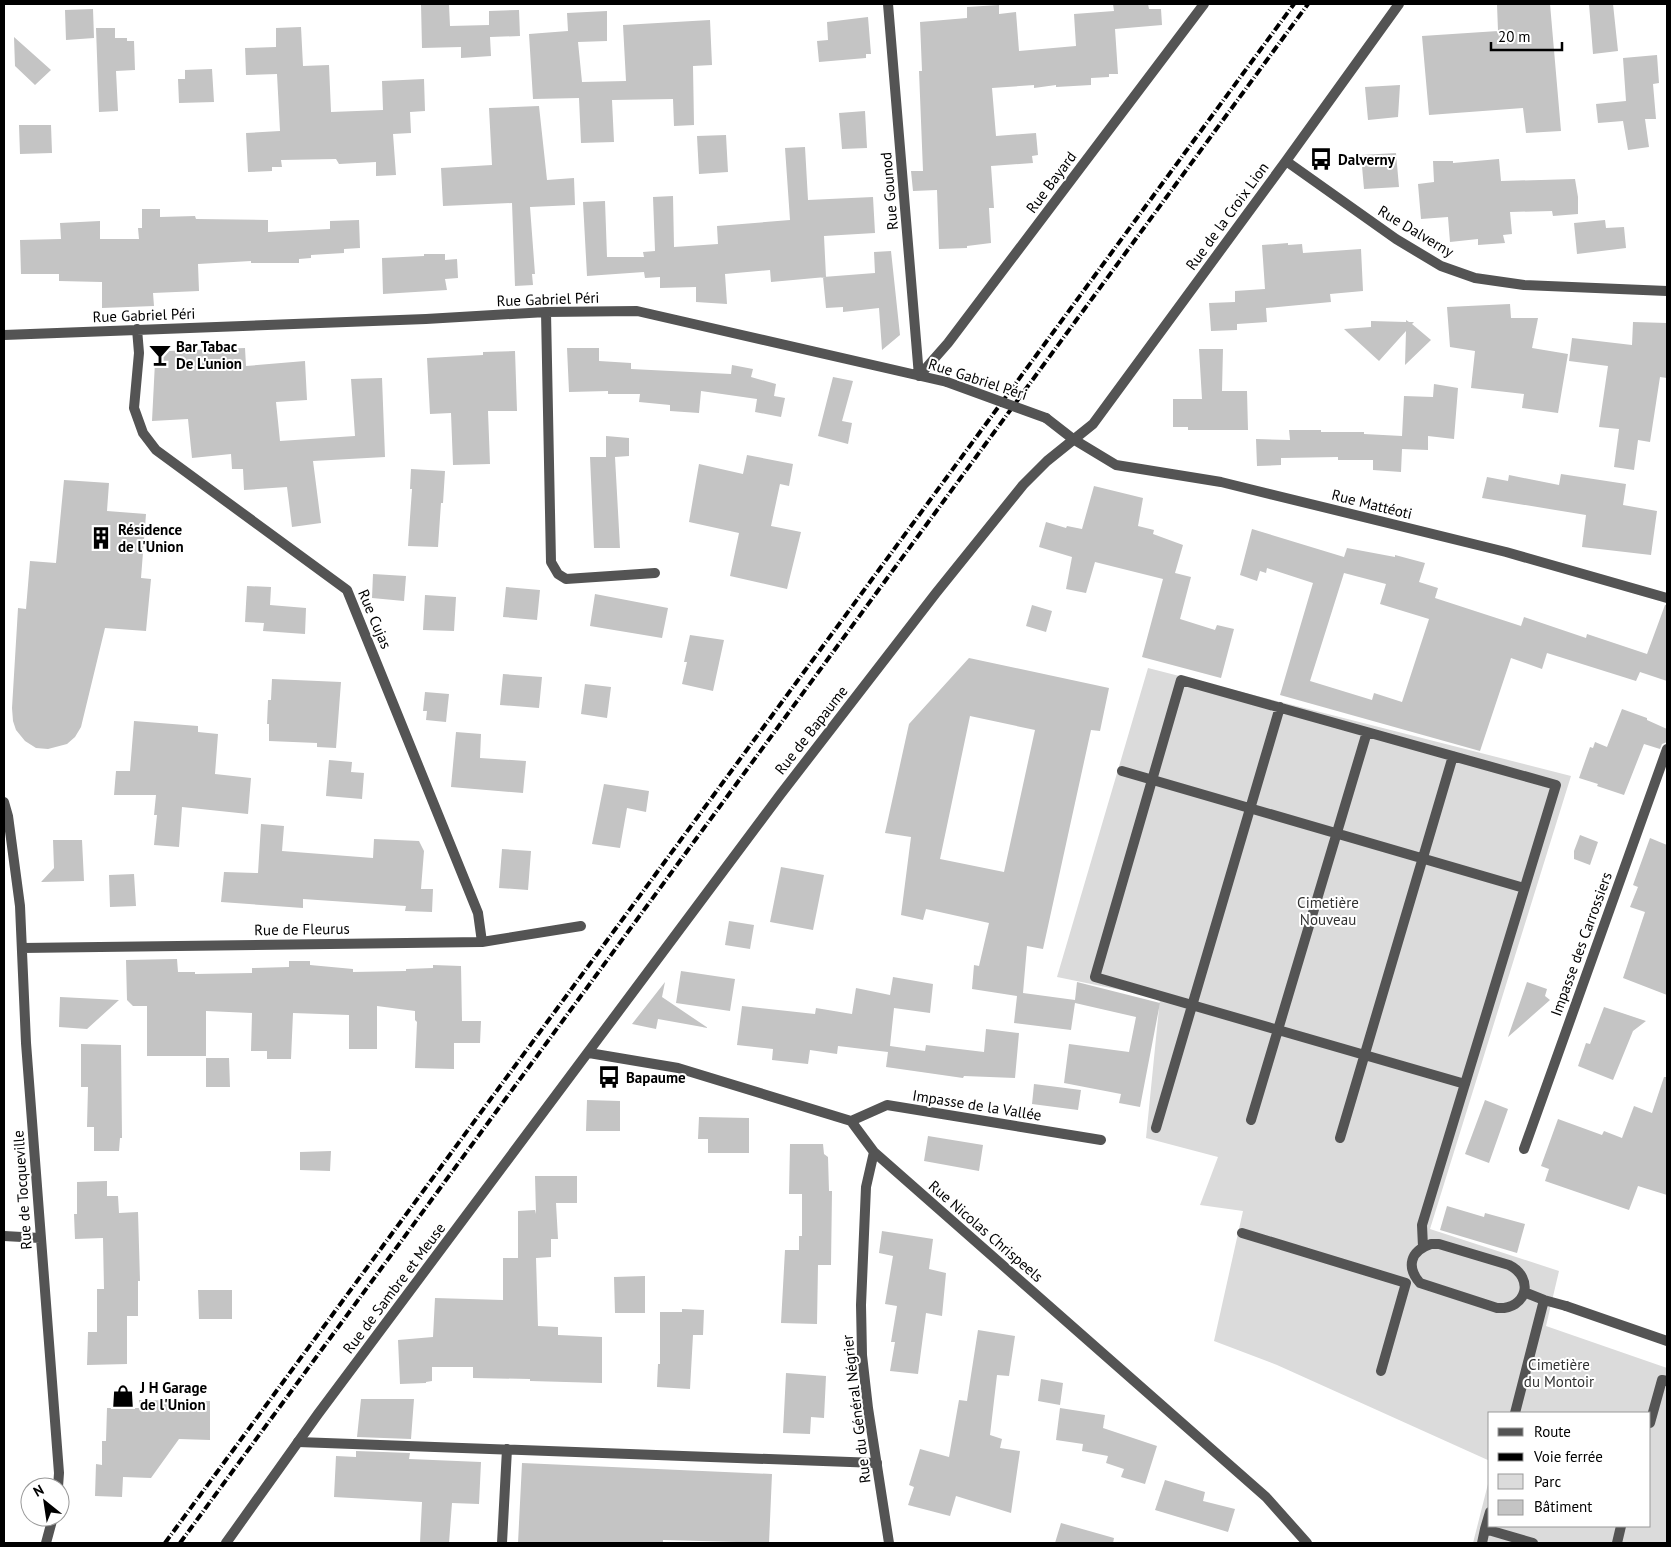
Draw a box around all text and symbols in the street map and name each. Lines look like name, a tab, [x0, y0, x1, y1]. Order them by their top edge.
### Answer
scale bar	[1491, 20, 1562, 52]
text: 20 m	[1498, 27, 1531, 46]
bus stop icon: Dalverny	[1308, 146, 1334, 172]
street label: Rue Bayard	[1022, 147, 1080, 217]
place label: Dalverny	[1338, 150, 1396, 169]
street label: Rue Gounod	[876, 151, 902, 231]
street label: Rue de la Croix Lion	[1181, 158, 1273, 274]
street label: Rue Dalverny	[1375, 201, 1457, 261]
street label: Rue Gabriel Péri	[496, 288, 600, 310]
street label: Rue Gabriel Péri	[92, 304, 196, 326]
place label: Bar Tabac De L'union	[176, 337, 242, 373]
bar icon: Bar Tabac De L'union	[147, 342, 173, 368]
street label: Rue Gabriel Péri	[926, 354, 1030, 404]
street label: Rue Mattéoti	[1330, 485, 1414, 523]
place label: Résidence de l'Union	[118, 520, 184, 556]
building icon: Résidence de l'Union	[88, 525, 114, 551]
street label: Rue Cujas	[354, 586, 396, 652]
street label: Rue de Bapaume	[770, 682, 852, 778]
street label: Impasse des Carrossiers	[1546, 869, 1616, 1019]
park label: Cimetière Nouveau	[1297, 893, 1359, 929]
street label: Rue de Fleurus	[254, 919, 350, 939]
bus stop icon: Bapaume	[596, 1064, 622, 1090]
place label: Bapaume	[626, 1068, 686, 1087]
street label: Impasse de la Vallée	[911, 1085, 1043, 1125]
street label: Rue de Tocqueville	[8, 1130, 36, 1250]
street label: Rue Nicolas Chrispeels	[925, 1176, 1047, 1286]
street label: Rue de Sambre et Meuse	[339, 1219, 449, 1357]
street label: Rue du Général Négrier	[837, 1334, 875, 1484]
park label: Cimetière du Montoir	[1524, 1355, 1594, 1391]
place label: J H Garage de l'Union	[139, 1378, 207, 1414]
shop icon: J H Garage de l'Union	[110, 1383, 136, 1409]
legend	[1488, 1412, 1651, 1527]
text: Route	[1534, 1422, 1571, 1441]
text: Voie ferrée	[1533, 1447, 1603, 1466]
text: Parc	[1534, 1472, 1561, 1491]
north arrow	[20, 1477, 70, 1527]
text: N	[30, 1481, 47, 1501]
text: Bâtiment	[1534, 1497, 1592, 1516]

